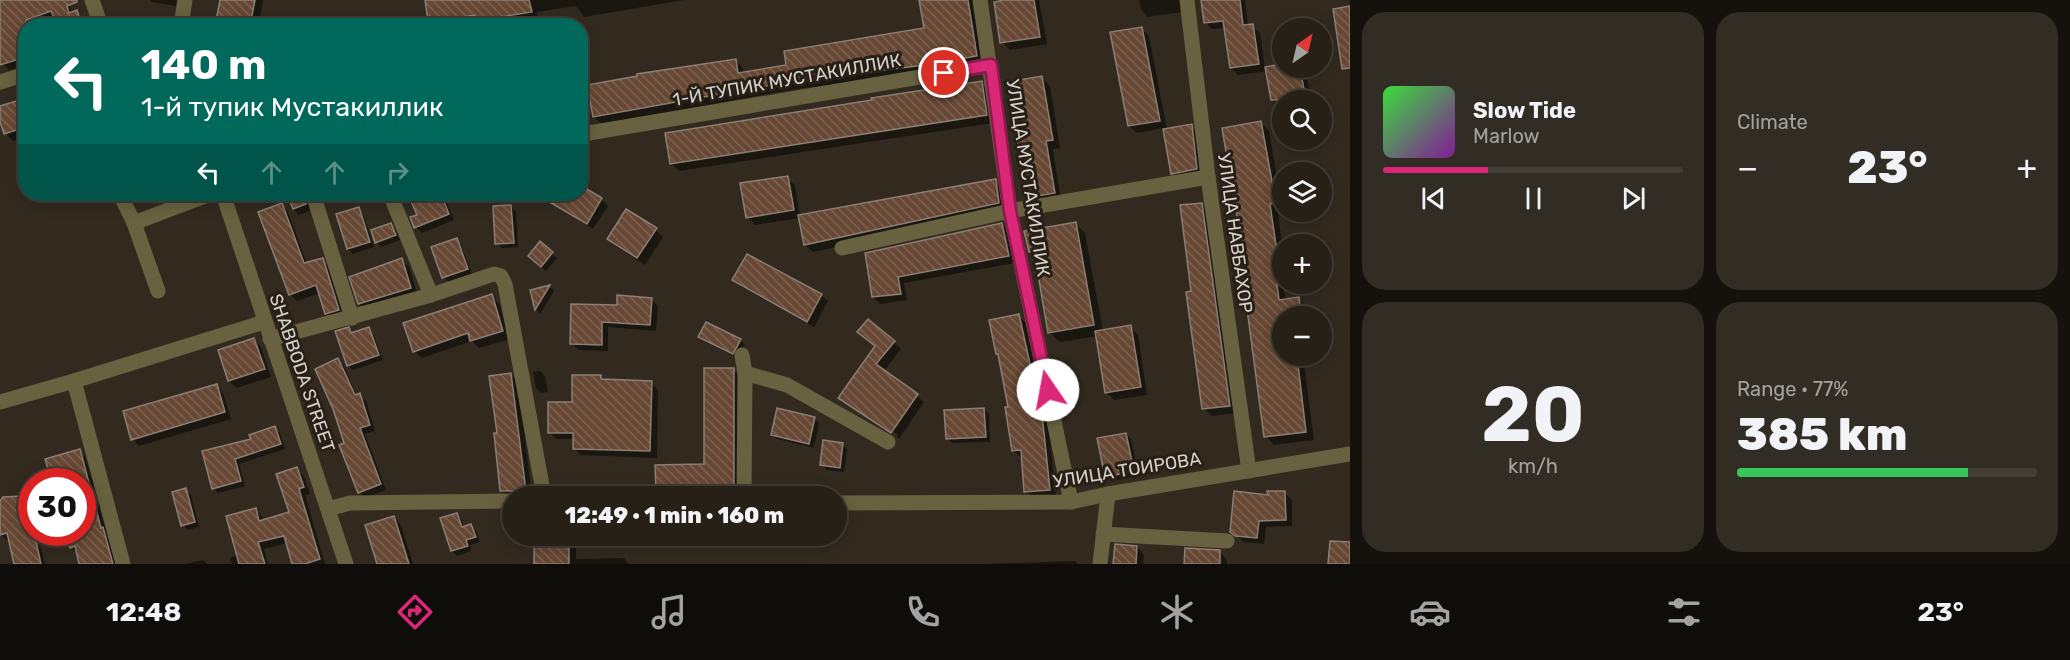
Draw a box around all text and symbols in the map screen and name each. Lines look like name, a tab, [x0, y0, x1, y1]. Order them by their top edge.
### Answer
north arrow	[1272, 18, 1332, 78]
map controls	[1272, 18, 1332, 366]
text: 140 m	[141, 40, 267, 90]
icon: left	[42, 42, 120, 120]
pin	[918, 47, 969, 98]
street label: 1-Й ТУПИК МУСТАКИЛЛИК	[671, 49, 903, 111]
icon: arrive	[927, 56, 960, 89]
street label: УЛИЦА МУСТАКИЛЛИК	[1001, 77, 1055, 279]
button: search	[1272, 90, 1332, 150]
text: 1-й тупик Мустакиллик	[141, 91, 443, 123]
text: Slow Tide	[1473, 97, 1576, 124]
text: Climate	[1737, 110, 1808, 134]
text: Marlow	[1473, 124, 1540, 148]
text: 23°	[1847, 141, 1928, 194]
text: −	[1737, 148, 1758, 187]
text: +	[2016, 148, 2037, 187]
street label: УЛИЦА НАВБАХОР	[1213, 152, 1257, 314]
icon: left	[192, 156, 225, 189]
icon: ahead	[255, 156, 288, 189]
icon: ahead	[318, 156, 351, 189]
icon: right	[381, 156, 414, 189]
button: layers	[1272, 162, 1332, 222]
icon: previous	[1417, 182, 1450, 215]
icon: pause	[1517, 182, 1550, 215]
icon: next	[1617, 182, 1650, 215]
button: +	[1272, 234, 1332, 294]
street label: SHABBODA STREET	[265, 291, 339, 455]
button: −	[1272, 306, 1332, 366]
position arrow	[1016, 358, 1080, 422]
text: 20	[1481, 368, 1585, 461]
text: Range · 77%	[1737, 377, 1849, 401]
text: 385 km	[1737, 408, 1907, 461]
street label: УЛИЦА ТОИРОВА	[1051, 447, 1203, 493]
text: km/h	[1508, 454, 1558, 478]
speed limit sign: 30	[18, 468, 96, 546]
text: 12:49 · 1 min · 160 m	[565, 502, 784, 529]
icon: directions	[394, 591, 436, 633]
icon: music	[648, 591, 690, 633]
icon: phone	[902, 591, 944, 633]
icon: climate	[1156, 591, 1198, 633]
icon: car	[1409, 591, 1451, 633]
icon: filters	[1663, 591, 1705, 633]
text: 12:48	[106, 596, 182, 628]
text: 23°	[1917, 596, 1964, 628]

